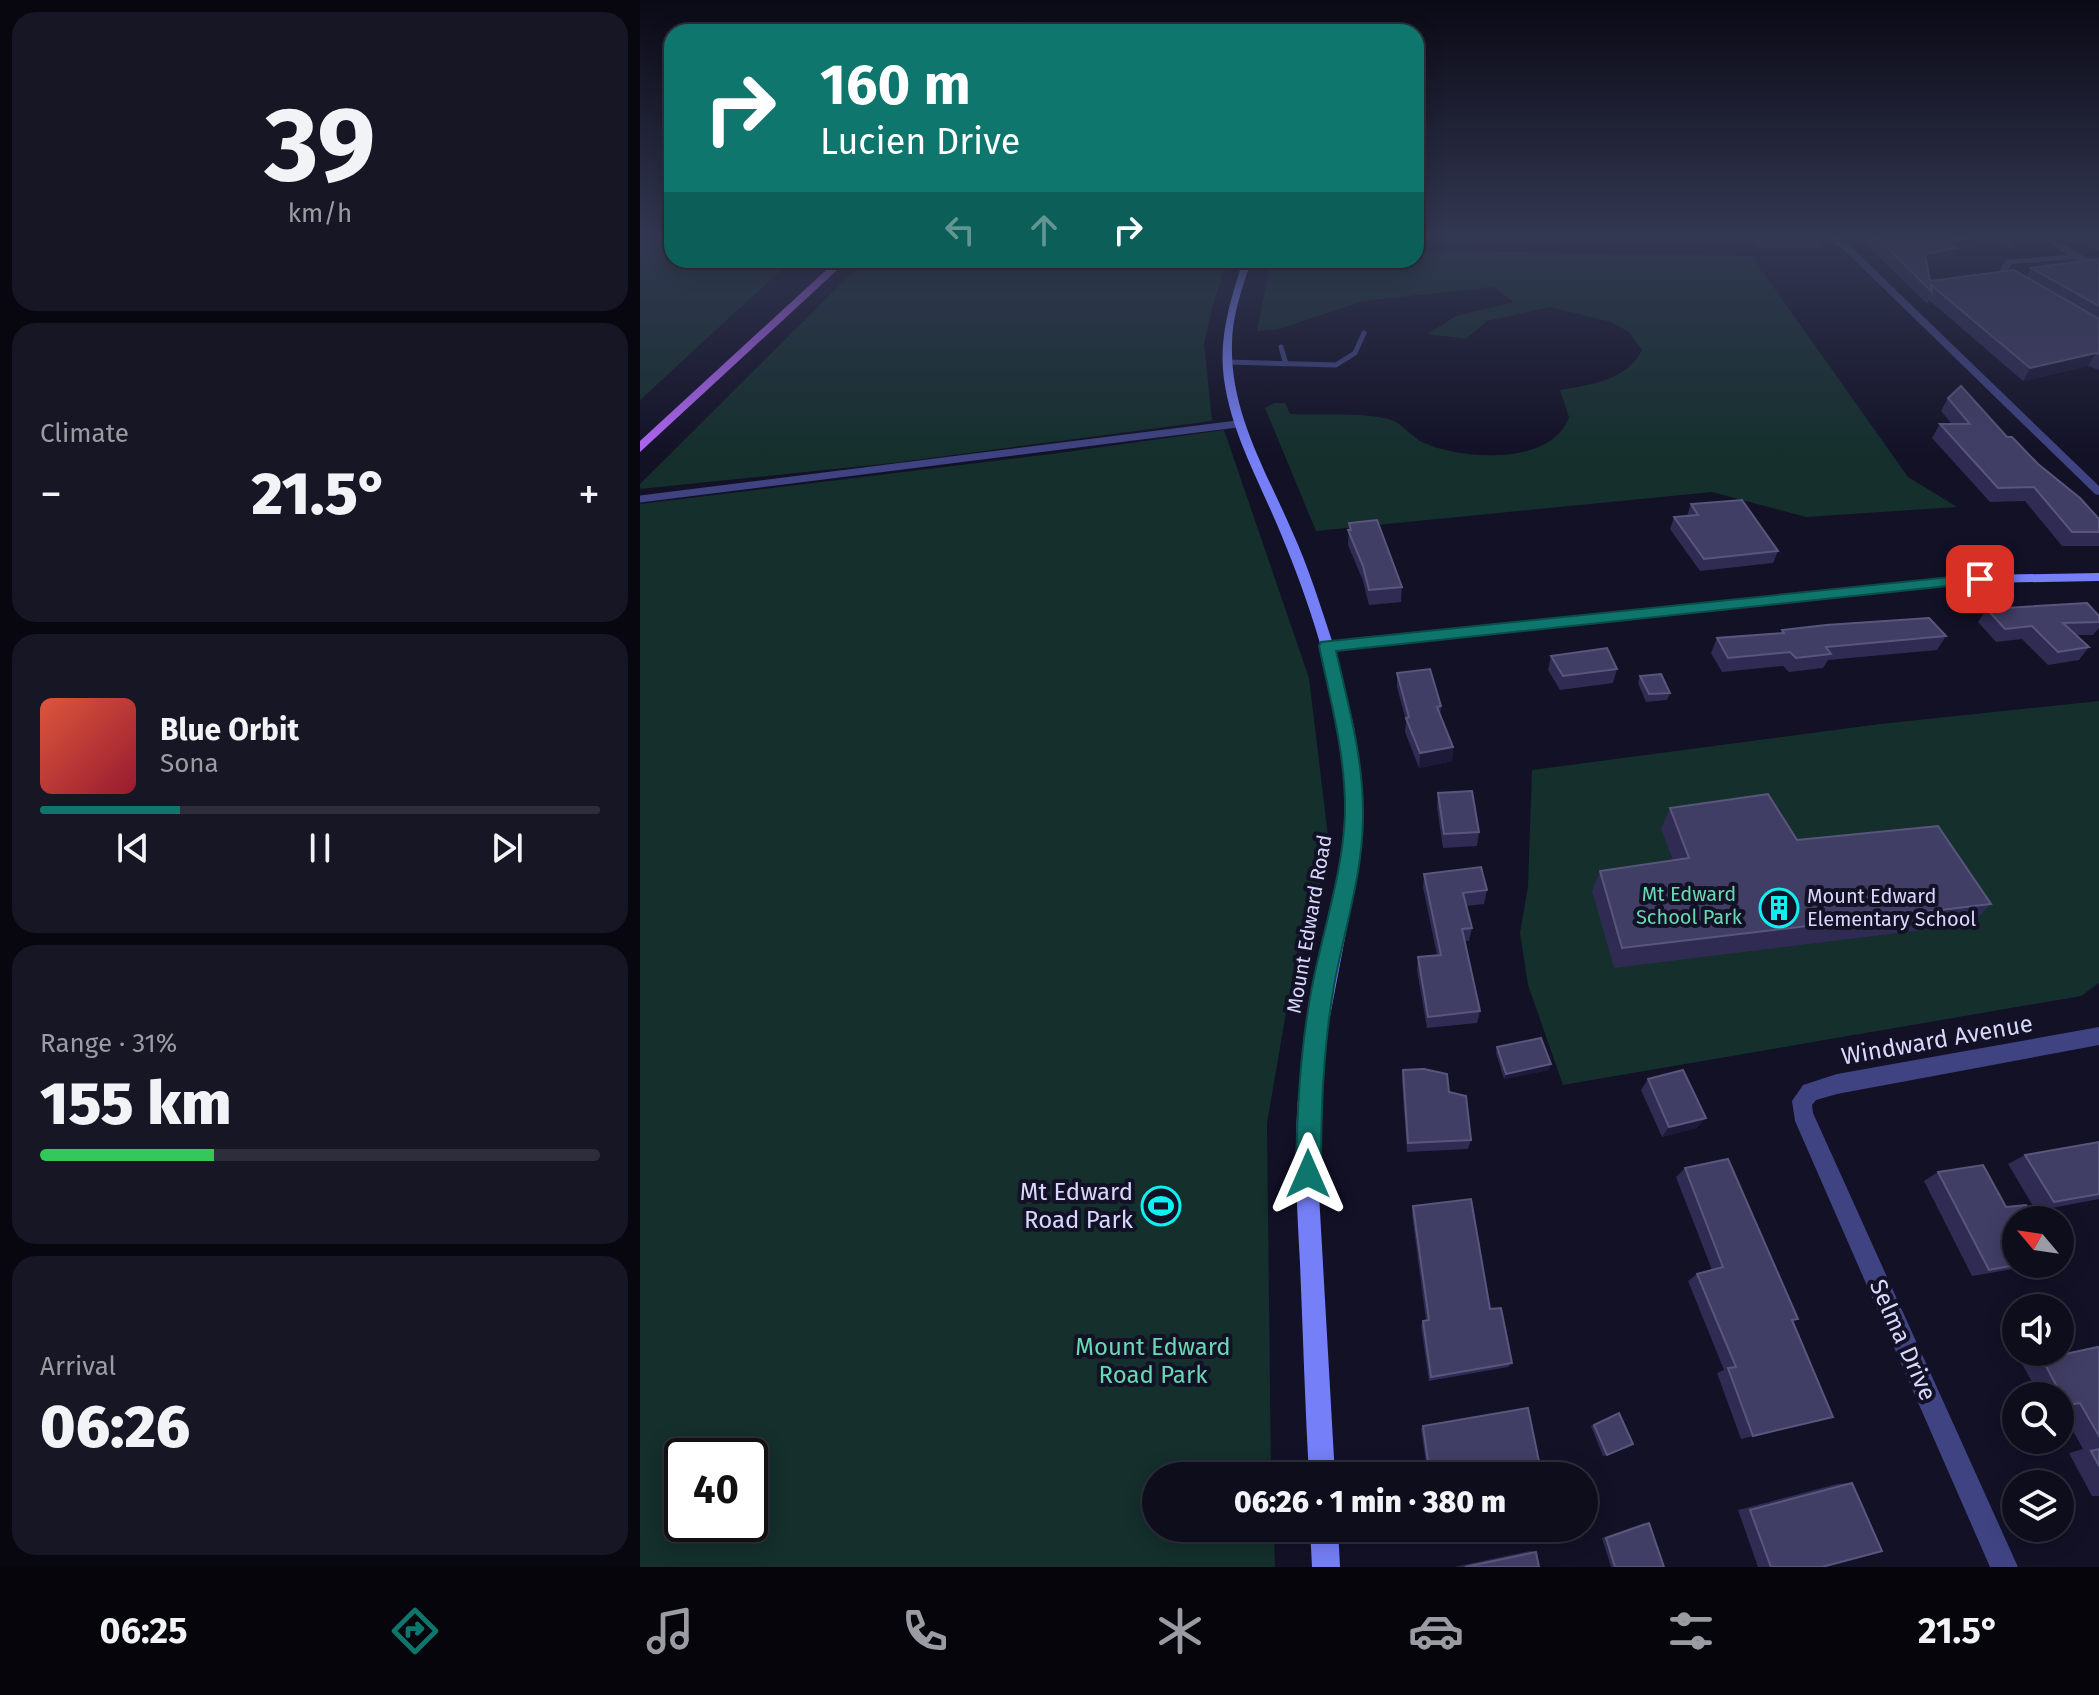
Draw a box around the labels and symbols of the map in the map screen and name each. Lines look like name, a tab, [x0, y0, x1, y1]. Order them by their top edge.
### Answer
pin	[1946, 545, 2014, 613]
street label: Mount Edward Road	[1281, 833, 1337, 1015]
park label: Mt Edward School Park	[1636, 882, 1743, 929]
place label: Mount Edward Elementary School	[1807, 884, 1976, 931]
building icon: Mount Edward Elementary School	[1758, 887, 1800, 929]
street label: Windward Avenue	[1839, 1009, 2035, 1071]
position arrow	[1266, 1132, 1350, 1216]
place label: Mt Edward Road Park	[1020, 1178, 1134, 1234]
sports icon: Mt Edward Road Park	[1140, 1185, 1182, 1227]
north arrow	[2002, 1206, 2074, 1278]
street label: Selma Drive	[1864, 1275, 1942, 1405]
park label: Mount Edward Road Park	[1075, 1333, 1231, 1389]
speed limit sign: 40	[664, 1438, 768, 1542]

